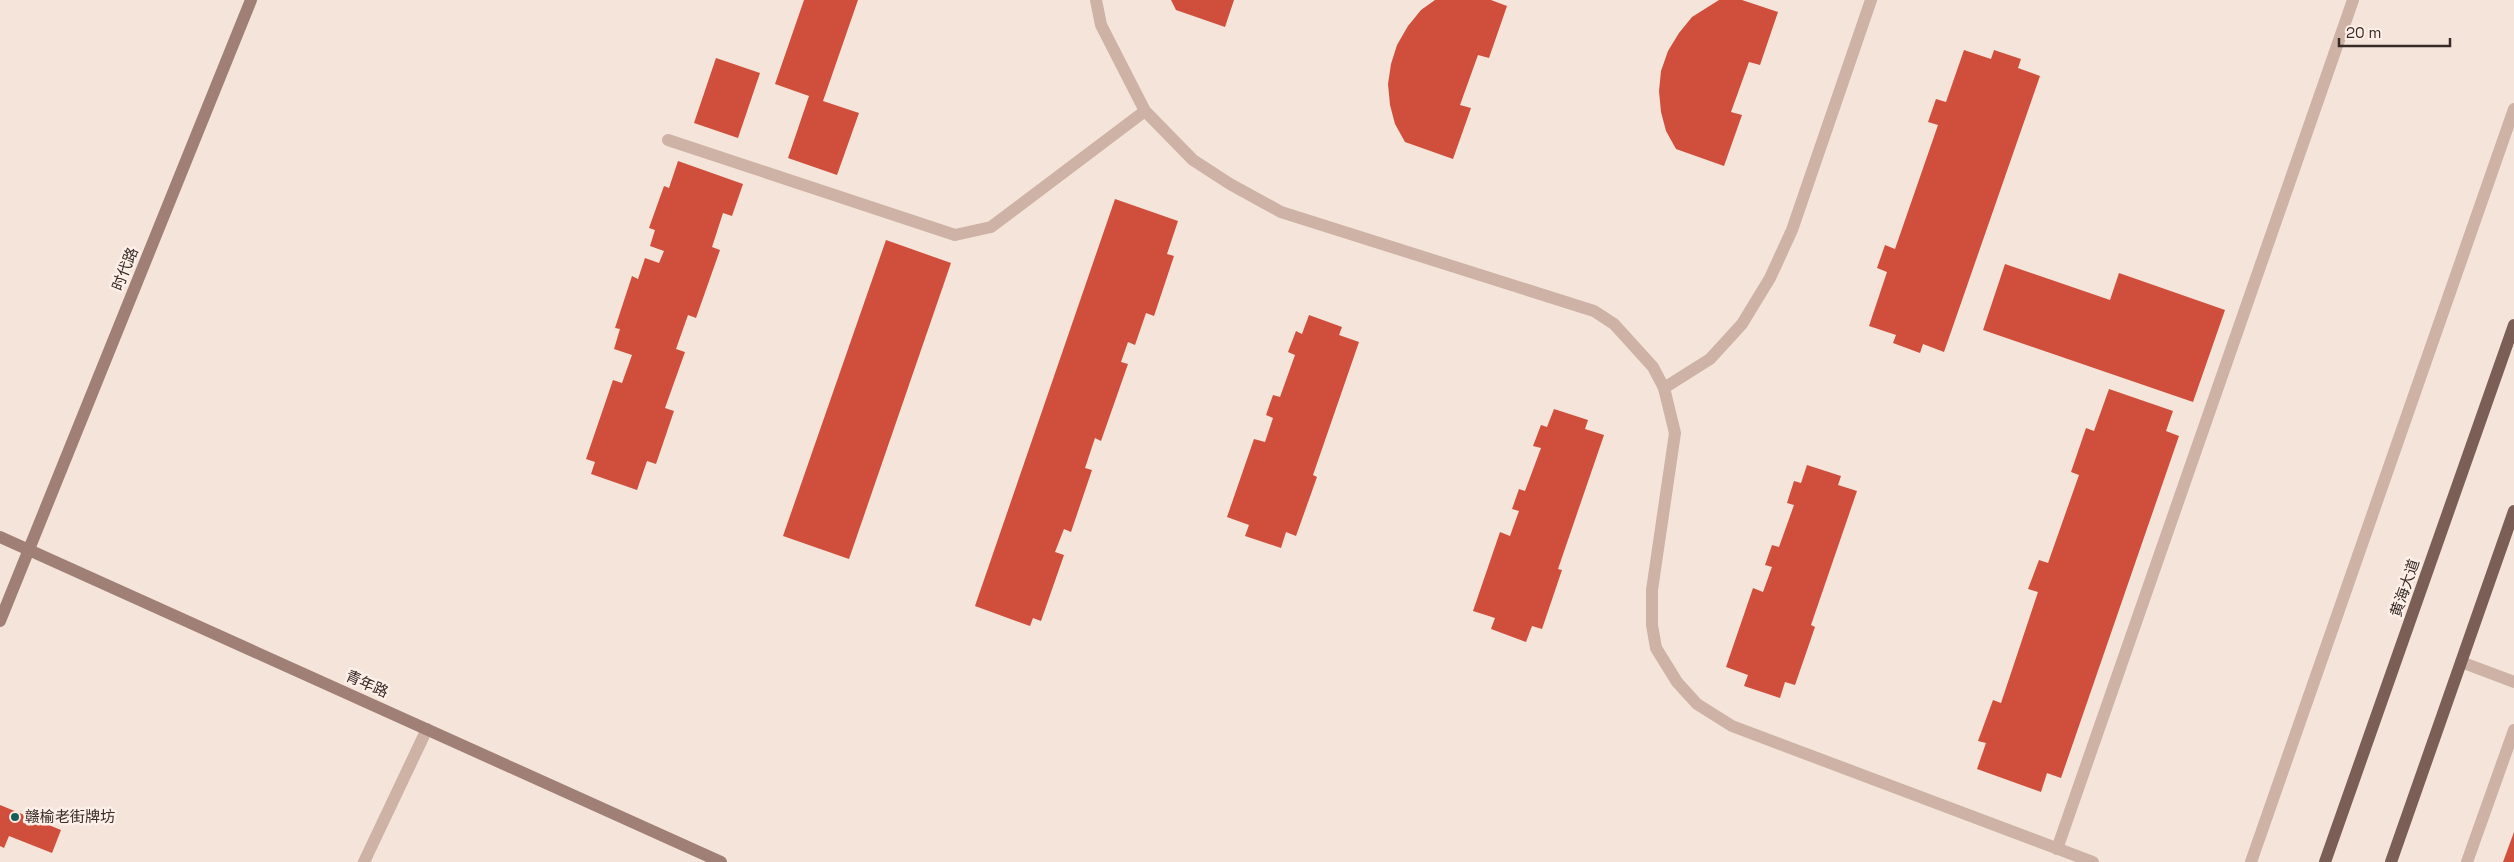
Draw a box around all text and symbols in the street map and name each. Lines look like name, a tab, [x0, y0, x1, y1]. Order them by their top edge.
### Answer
scale bar	[2339, 15, 2450, 47]
text: 20 m	[2346, 23, 2381, 42]
street label: 时代路	[107, 244, 142, 293]
street label: 黄海大道	[2386, 556, 2423, 619]
street label: 青年路	[343, 666, 392, 701]
place label: 赣榆老街牌坊	[25, 807, 115, 826]
marker: 赣榆老街牌坊	[9, 811, 21, 823]

